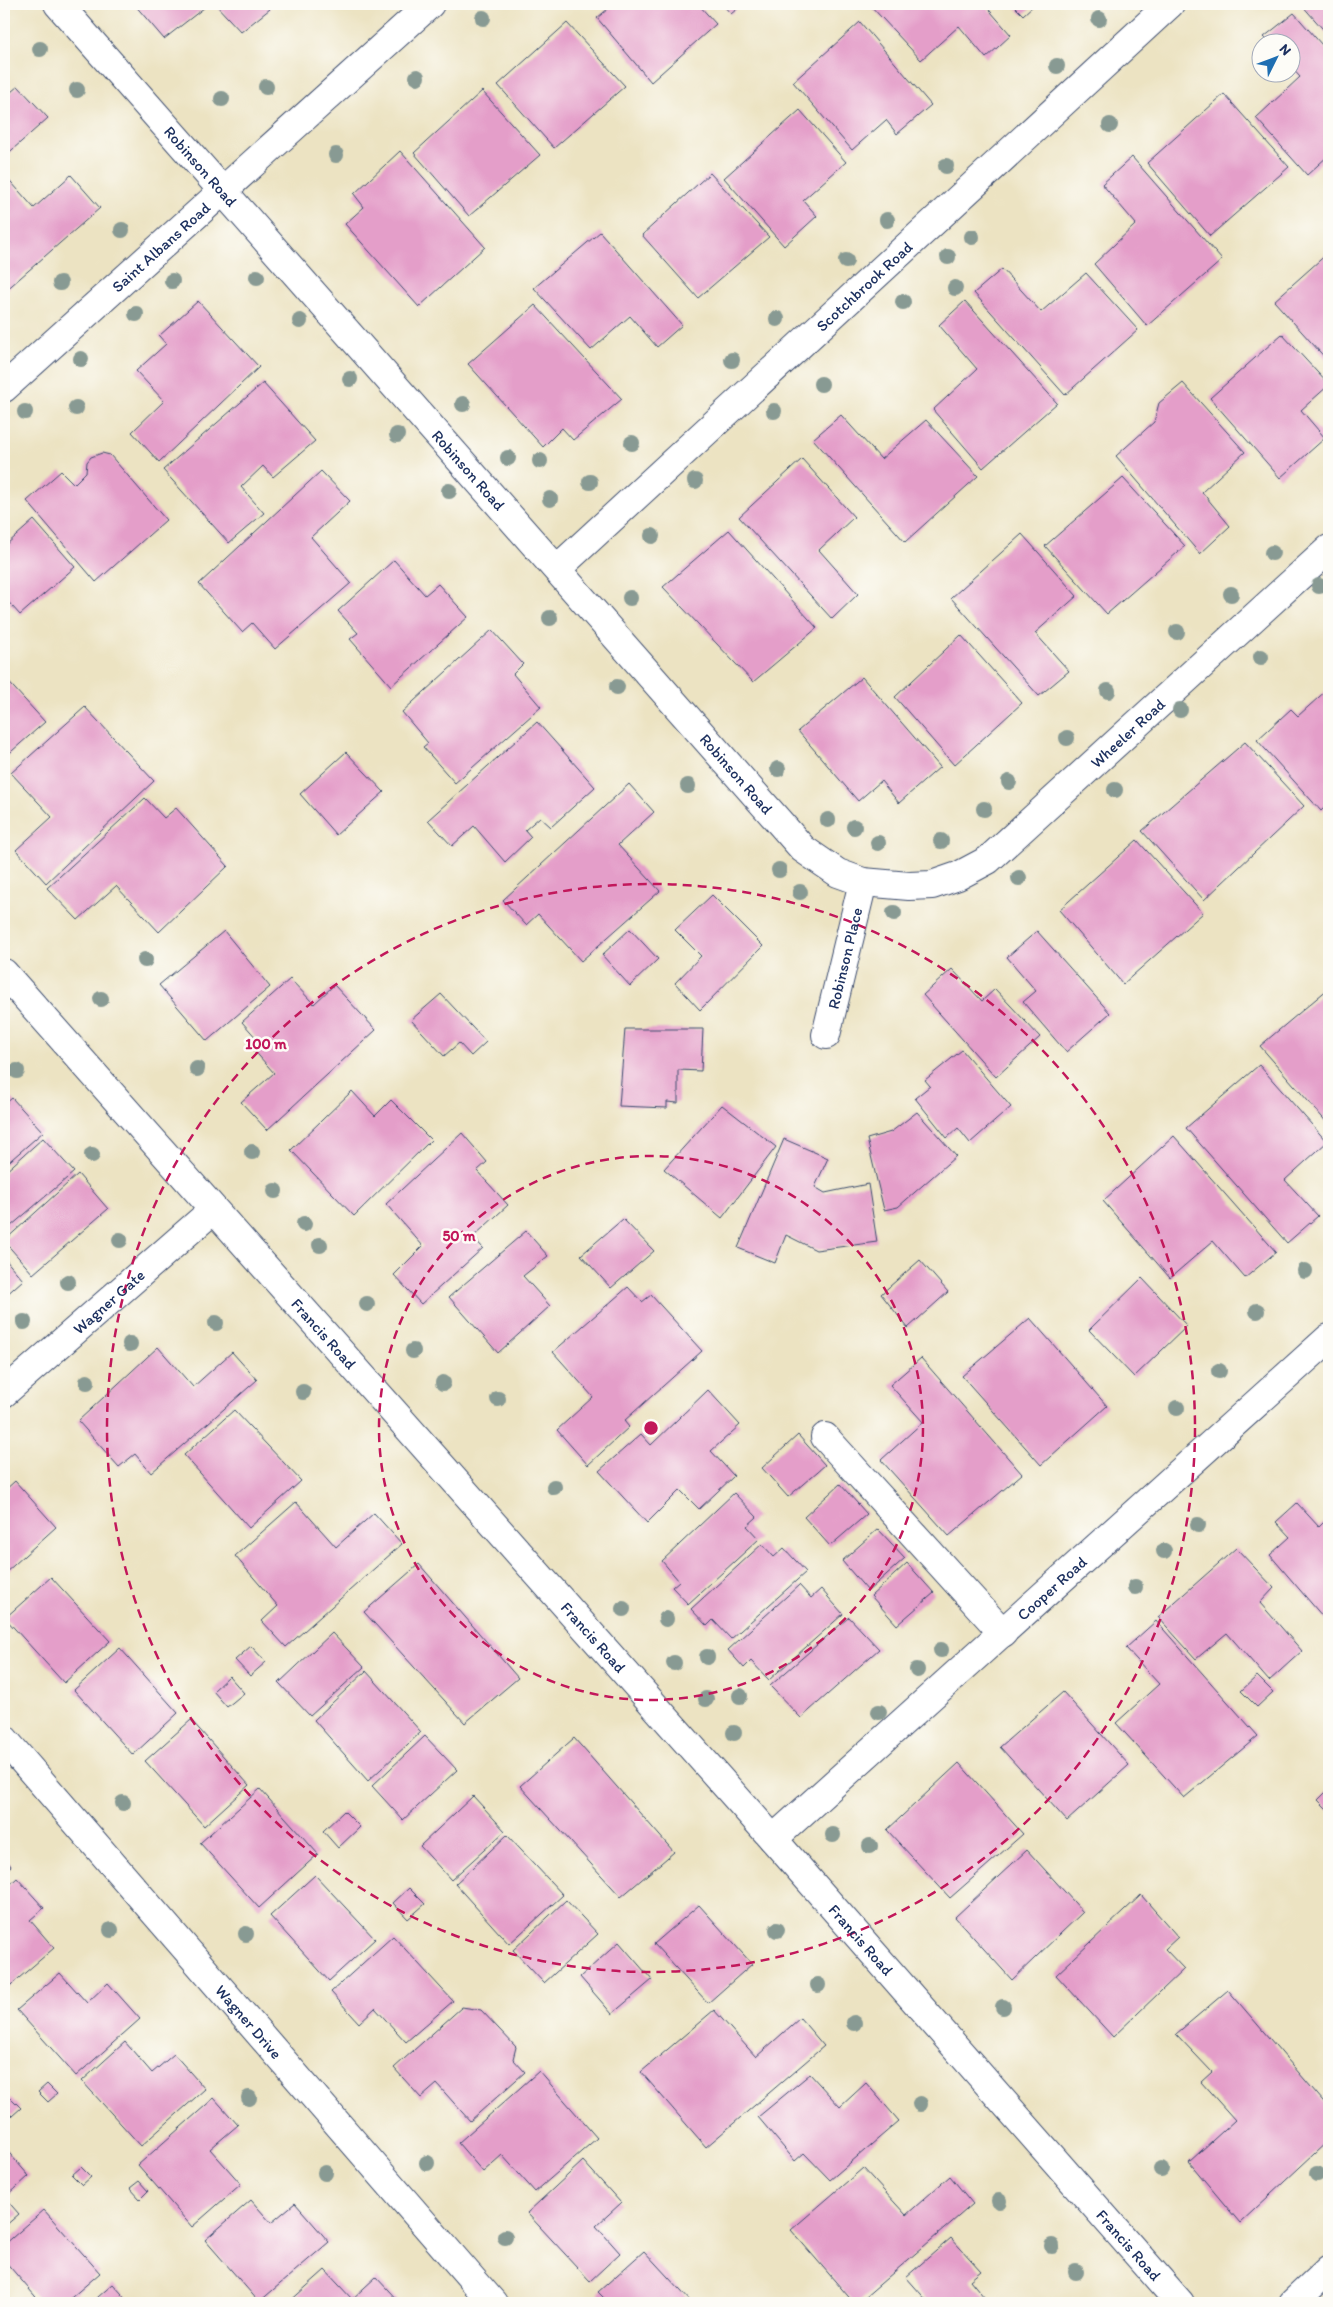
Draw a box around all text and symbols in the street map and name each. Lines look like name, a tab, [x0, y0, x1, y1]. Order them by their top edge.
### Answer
north arrow	[1250, 32, 1300, 82]
text: N	[1276, 40, 1295, 59]
street label: Robinson Road	[160, 122, 242, 210]
street label: Saint Albans Road	[108, 197, 214, 296]
street label: Scotchbrook Road	[812, 237, 916, 335]
street label: Robinson Road	[428, 426, 509, 514]
street label: Wheeler Road	[1086, 694, 1169, 772]
street label: Robinson Road	[696, 729, 777, 818]
street label: Robinson Place	[823, 905, 866, 1011]
text: 100 m	[245, 1035, 287, 1053]
text: 50 m	[442, 1227, 476, 1245]
street label: Wagner Gate	[69, 1265, 148, 1338]
street label: Francis Road	[288, 1294, 361, 1373]
centre of rings	[642, 1419, 660, 1437]
street label: Cooper Road	[1013, 1552, 1090, 1624]
street label: Francis Road	[557, 1598, 630, 1677]
street label: Francis Road	[825, 1900, 898, 1979]
street label: Wagner Drive	[212, 1981, 286, 2063]
street label: Francis Road	[1093, 2205, 1166, 2285]

